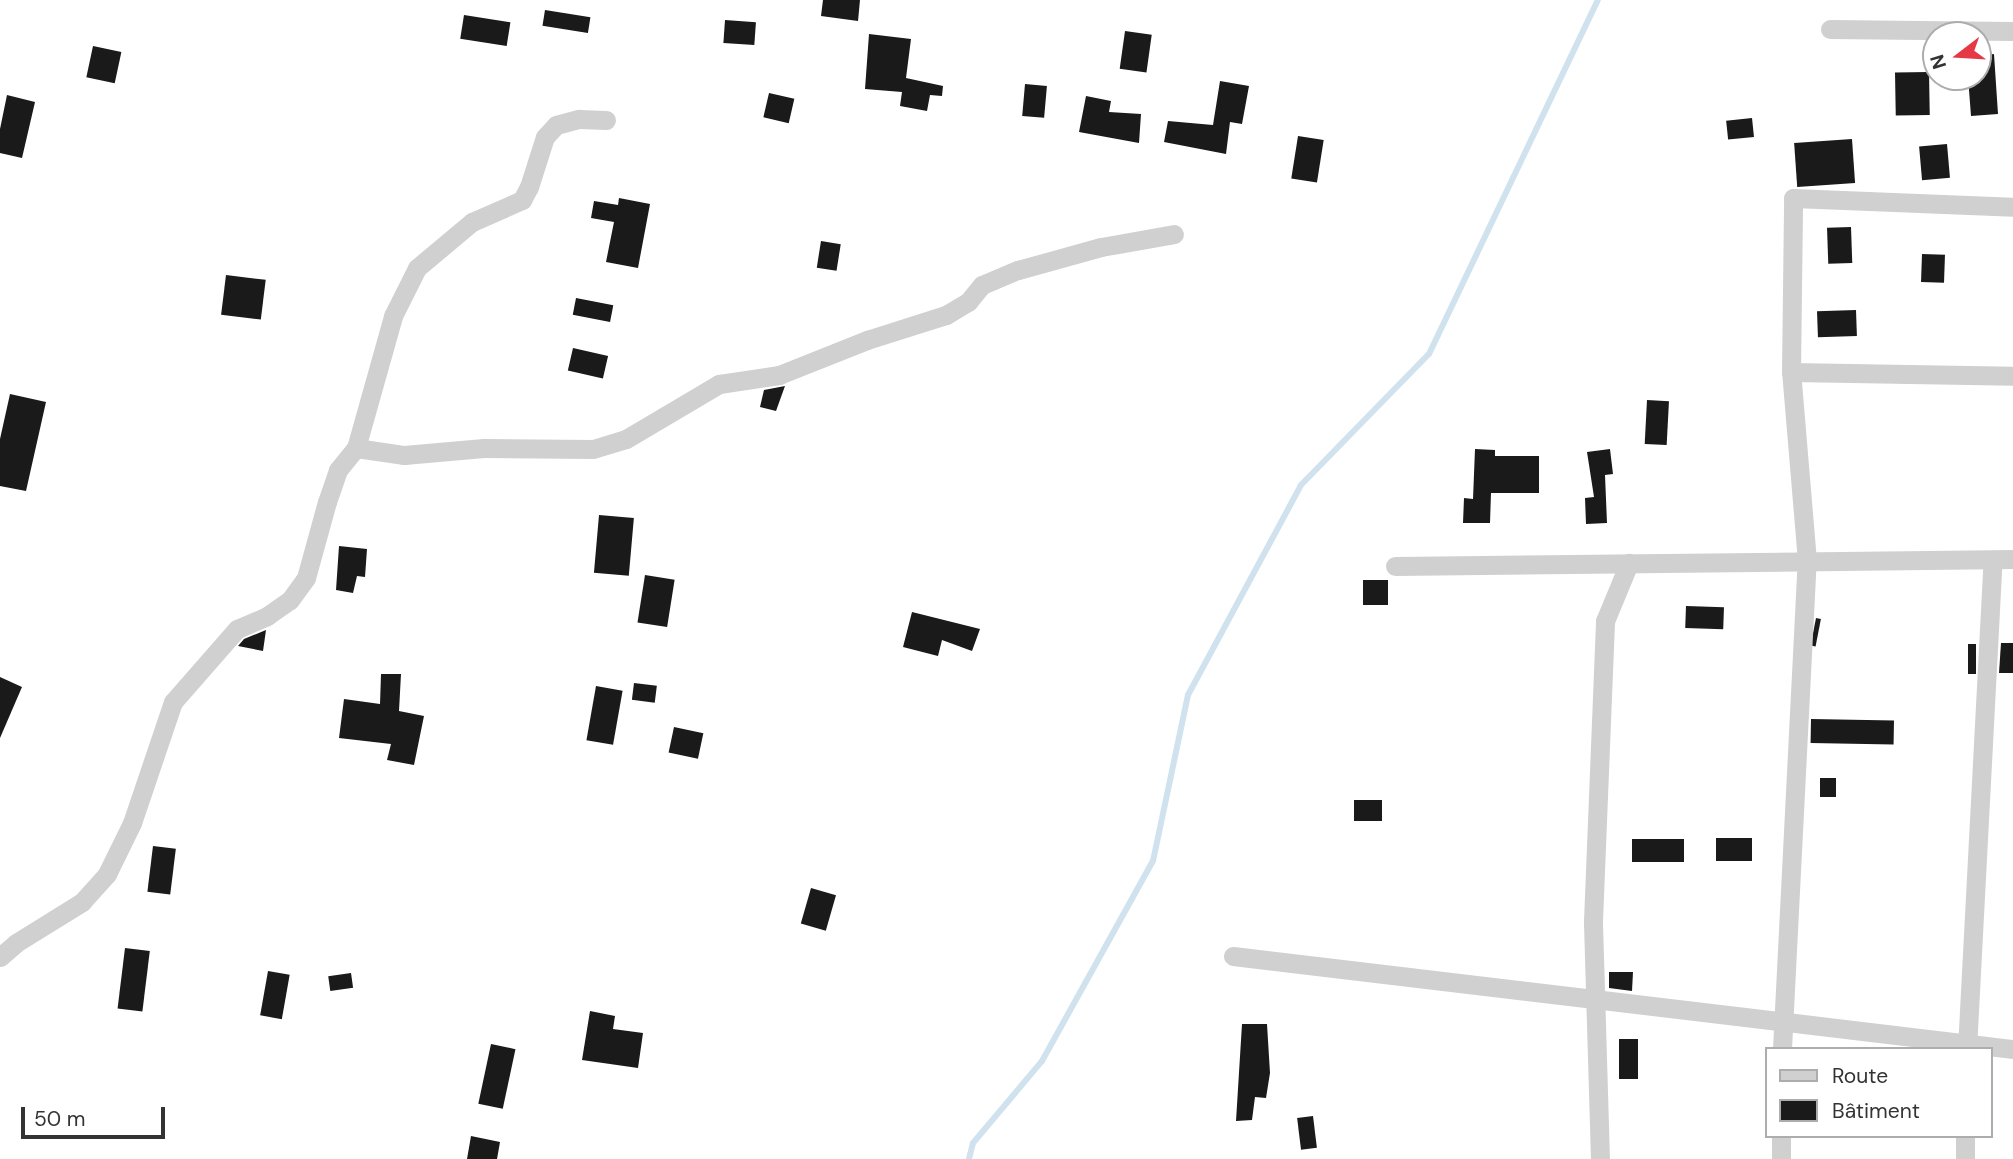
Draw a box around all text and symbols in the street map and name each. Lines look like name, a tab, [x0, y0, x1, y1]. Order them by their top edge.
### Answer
north arrow	[1922, 21, 1992, 91]
text: N	[1924, 51, 1952, 72]
legend	[1764, 1047, 1992, 1138]
text: Route	[1832, 1062, 1888, 1090]
scale bar	[24, 1092, 168, 1136]
text: Bâtiment	[1832, 1097, 1920, 1125]
text: 50 m	[34, 1105, 85, 1133]

